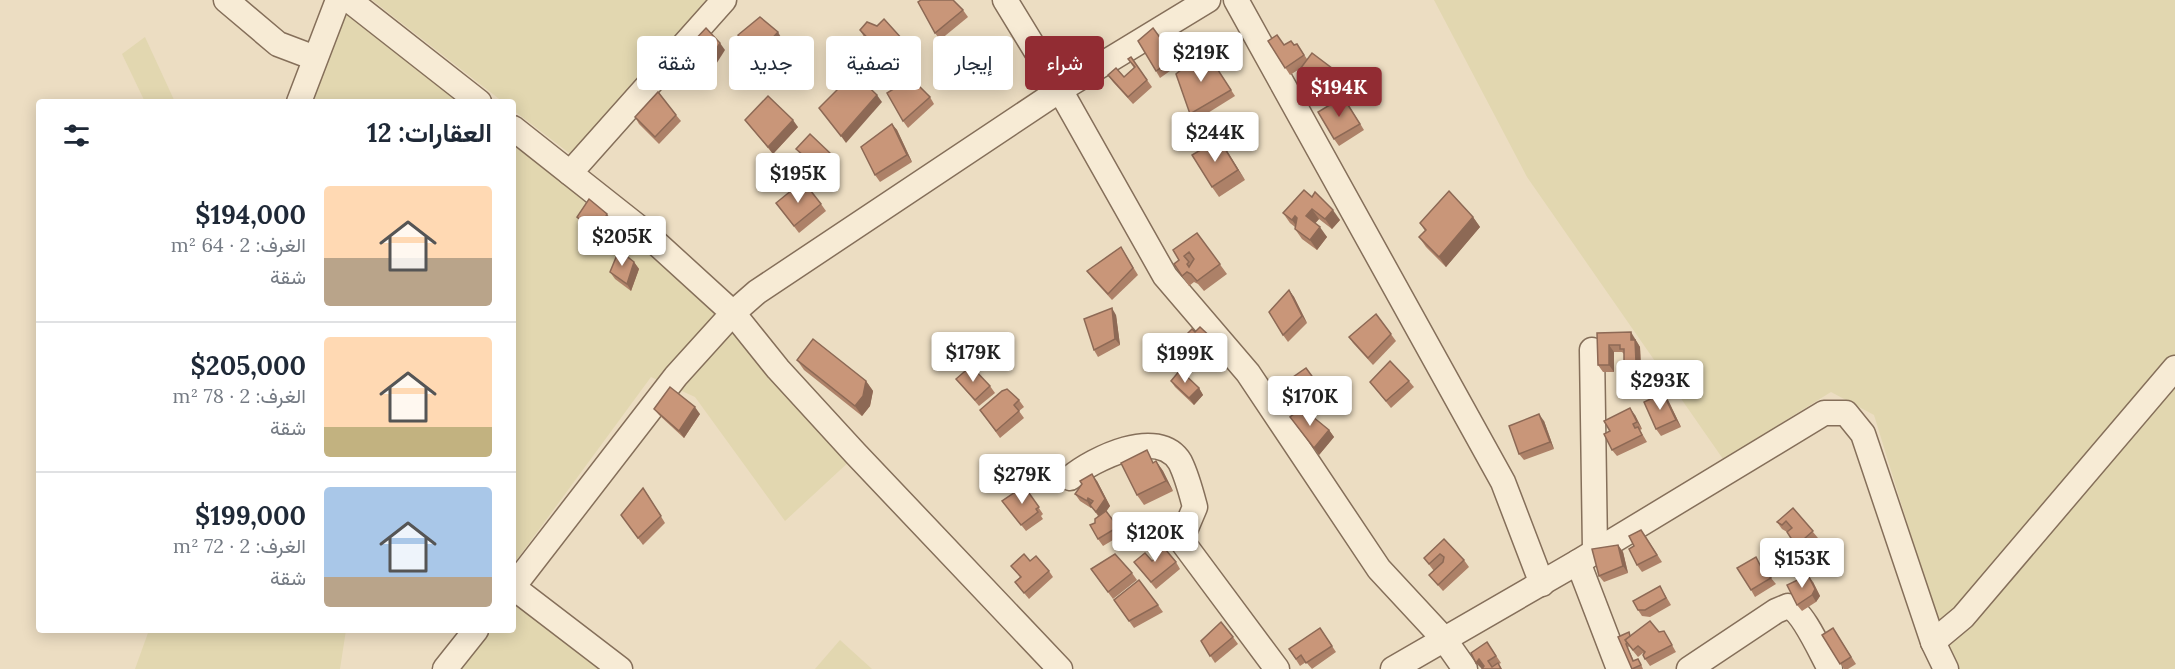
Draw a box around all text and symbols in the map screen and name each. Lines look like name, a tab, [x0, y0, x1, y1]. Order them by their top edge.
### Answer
pin: $219K	[1159, 32, 1243, 83]
chip: شقة	[637, 36, 717, 90]
chip: جديد	[729, 36, 814, 90]
chip: تصفية	[826, 36, 921, 90]
chip: إيجار	[933, 36, 1013, 90]
chip: شراء	[1025, 36, 1104, 90]
text: $219K	[1173, 39, 1229, 64]
pin: $194K	[1297, 67, 1381, 118]
text: $194K	[1311, 74, 1367, 99]
pin: $244K	[1173, 112, 1257, 163]
text: العقارات: 12	[367, 116, 492, 149]
icon: filters	[60, 119, 93, 152]
text: $244K	[1186, 119, 1244, 144]
pin: $195K	[756, 153, 840, 204]
text: $195K	[770, 160, 826, 185]
text: $194,000	[195, 198, 306, 231]
icon: home	[372, 210, 444, 282]
pin: $205K	[580, 216, 664, 267]
text: $205K	[592, 223, 652, 248]
text: الغرف: 2 · 64 m²	[171, 232, 306, 257]
text: شقة	[270, 264, 306, 289]
pin: $179K	[931, 332, 1015, 383]
pin: $199K	[1143, 333, 1227, 384]
text: $179K	[945, 339, 1001, 364]
text: $199K	[1156, 340, 1214, 365]
text: $205,000	[191, 349, 306, 382]
pin: $293K	[1618, 360, 1702, 411]
icon: home	[372, 361, 444, 433]
text: $293K	[1630, 367, 1690, 392]
pin: $170K	[1268, 376, 1352, 427]
text: الغرف: 2 · 78 m²	[173, 383, 306, 408]
text: $170K	[1282, 383, 1338, 408]
text: شقة	[270, 415, 306, 440]
pin: $279K	[980, 454, 1064, 505]
text: $279K	[993, 461, 1051, 486]
text: $199,000	[195, 499, 306, 532]
icon: home	[372, 511, 444, 583]
pin: $120K	[1113, 512, 1197, 563]
text: $120K	[1126, 519, 1184, 544]
text: الغرف: 2 · 72 m²	[173, 533, 306, 558]
pin: $153K	[1760, 538, 1844, 589]
text: $153K	[1774, 545, 1830, 570]
text: شقة	[270, 565, 306, 590]

